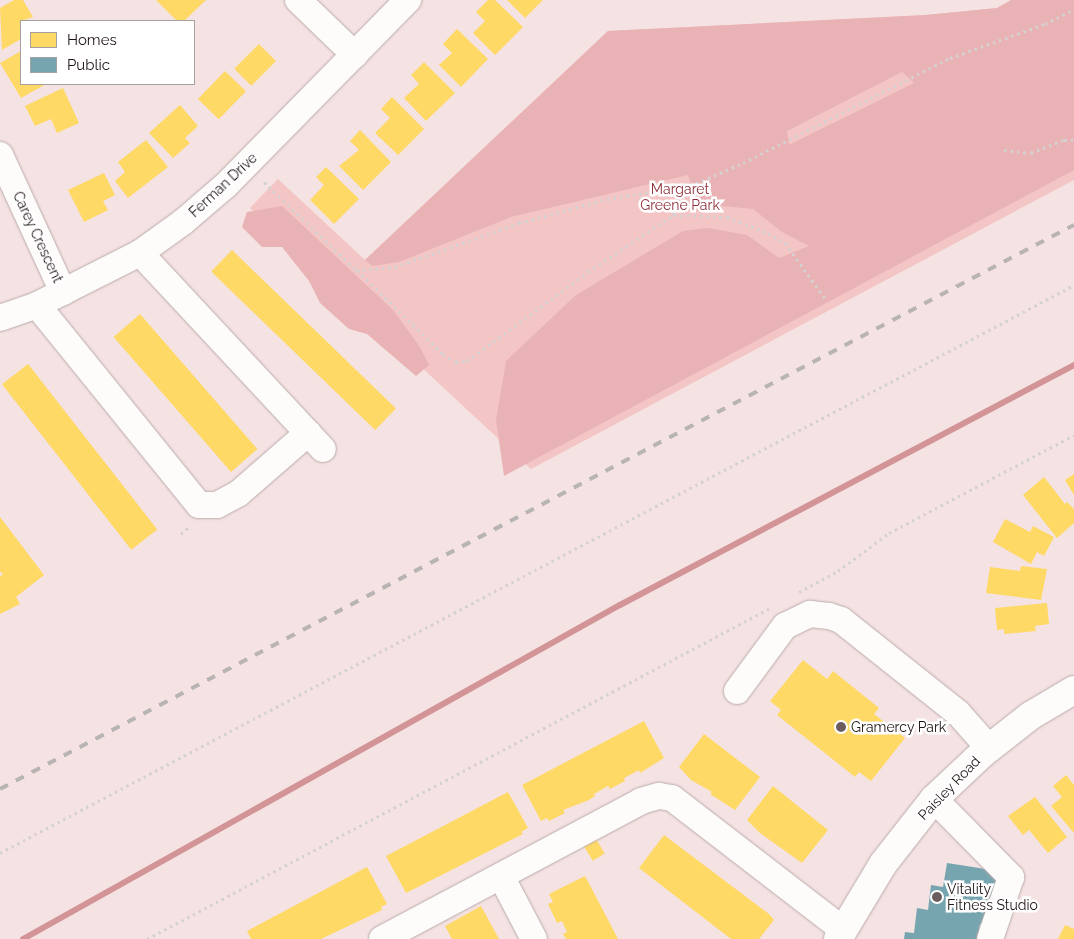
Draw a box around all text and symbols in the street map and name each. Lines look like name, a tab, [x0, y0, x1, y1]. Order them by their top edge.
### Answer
legend	[20, 20, 195, 85]
text: Homes	[67, 31, 117, 49]
text: Public	[67, 56, 110, 74]
street label: Ferman Drive	[186, 149, 260, 221]
park label: Margaret Greene Park	[640, 181, 720, 213]
street label: Carey Crescent	[9, 189, 67, 285]
place label: Gramercy Park	[851, 719, 947, 735]
marker: Gramercy Park	[835, 721, 847, 733]
street label: Paisley Road	[914, 752, 984, 824]
place label: Vitality Fitness Studio	[947, 881, 1038, 914]
marker: Vitality Fitness Studio	[931, 891, 943, 903]

